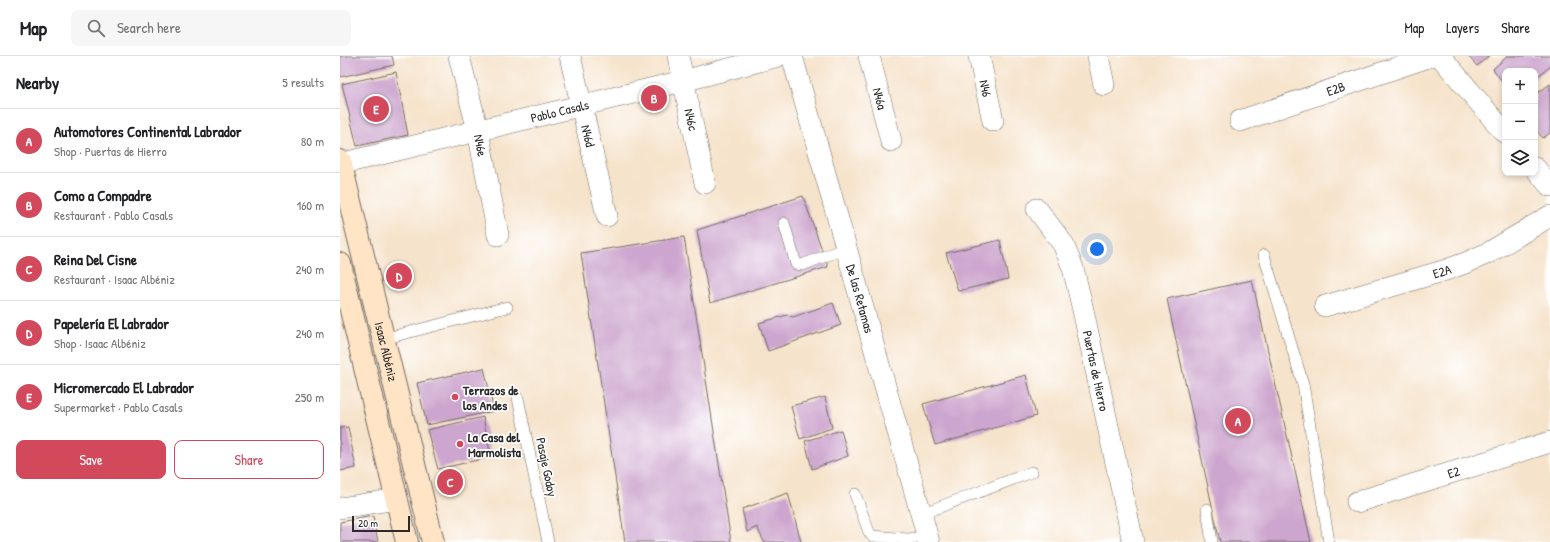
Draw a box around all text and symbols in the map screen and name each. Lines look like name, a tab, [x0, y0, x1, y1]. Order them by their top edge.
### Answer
search box	[71, 10, 351, 46]
text: Map	[20, 15, 47, 41]
icon: search	[85, 17, 107, 39]
text: Search here	[117, 17, 181, 38]
text: Map	[1404, 18, 1424, 37]
text: Layers	[1446, 18, 1479, 37]
text: Share	[1501, 18, 1530, 37]
map controls	[1502, 68, 1538, 176]
button: +	[1502, 68, 1538, 104]
text: Nearby	[16, 71, 59, 94]
text: 5 results	[282, 73, 324, 91]
street label: E2B	[1324, 77, 1348, 100]
street label: N46	[975, 78, 997, 98]
pin: B	[641, 83, 667, 113]
street label: N46a	[869, 86, 892, 112]
pin: E	[363, 94, 389, 124]
street label: Pablo Casals	[529, 95, 591, 127]
button: −	[1502, 104, 1538, 140]
street label: N46c	[680, 107, 703, 132]
text: Automotores Continental Labrador	[54, 121, 242, 142]
street label: N46d	[577, 123, 600, 149]
text: A	[26, 132, 32, 150]
text: 80 m	[301, 132, 324, 150]
street label: N46e	[470, 133, 492, 158]
button: layers	[1502, 140, 1538, 176]
text: Shop · Puertas de Hierro	[54, 142, 167, 160]
text: Como a Compadre	[54, 185, 152, 206]
text: B	[26, 196, 32, 214]
text: 160 m	[296, 196, 324, 214]
text: Restaurant · Pablo Casals	[54, 206, 173, 224]
your location	[1087, 239, 1107, 259]
text: Reina Del Cisne	[54, 249, 137, 270]
text: C	[25, 260, 33, 278]
text: 240 m	[295, 260, 324, 278]
street label: E2A	[1431, 260, 1454, 282]
pin: D	[386, 261, 412, 291]
street label: De las Retamas	[842, 262, 879, 335]
text: Restaurant · Isaac Albéniz	[54, 270, 175, 288]
text: Papelería El Labrador	[54, 313, 169, 334]
street label: Isaac Albéniz	[370, 320, 403, 384]
text: D	[26, 324, 32, 342]
text: 240 m	[295, 324, 324, 342]
street label: Puertas de Hierro	[1079, 329, 1114, 413]
text: Shop · Isaac Albéniz	[54, 334, 146, 352]
text: Micromercado El Labrador	[54, 377, 194, 398]
place label: Terrazos de los Andes	[462, 381, 519, 414]
text: E	[26, 388, 32, 406]
text: 250 m	[295, 388, 324, 406]
marker: Terrazos de los Andes	[450, 392, 460, 402]
text: Supermarket · Pablo Casals	[54, 398, 183, 416]
pin: A	[1225, 406, 1251, 436]
place label: La Casa del Marmolista	[468, 428, 522, 461]
street label: Pasaje Godoy	[532, 436, 562, 499]
marker: La Casa del Marmolista	[455, 439, 465, 449]
button: Save	[16, 440, 166, 479]
button: Share	[174, 440, 324, 479]
street label: E2	[1445, 462, 1462, 482]
pin: C	[437, 467, 463, 497]
scale bar	[352, 514, 410, 533]
text: 20 m	[358, 516, 378, 530]

